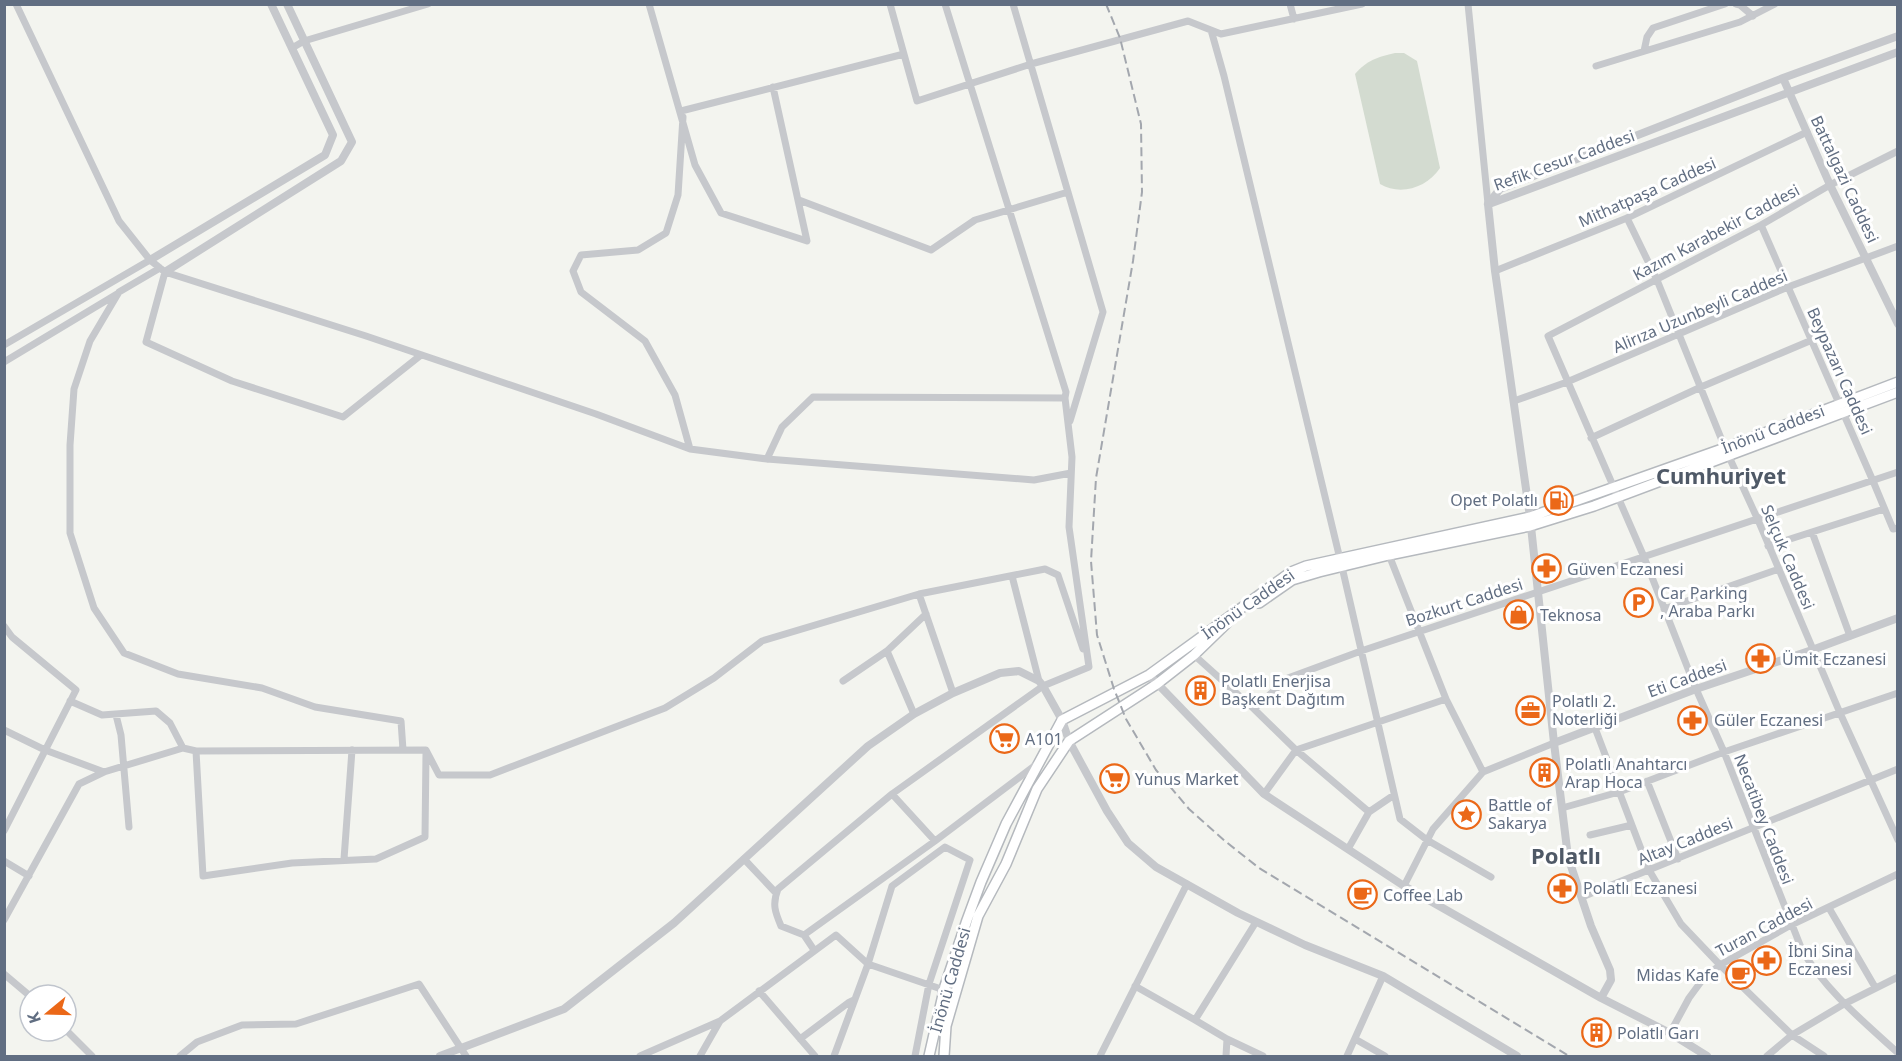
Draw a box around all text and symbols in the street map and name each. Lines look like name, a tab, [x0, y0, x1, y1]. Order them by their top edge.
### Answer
street label: Battalgazi Caddesi	[1806, 112, 1884, 246]
street label: Refik Cesur Caddesi	[1491, 124, 1637, 196]
street label: Mithatpaşa Caddesi	[1575, 152, 1719, 232]
street label: Kazım Karabekir Caddesi	[1629, 179, 1803, 285]
street label: Alirıza Uzunbeyli Caddesi	[1609, 264, 1791, 358]
street label: Beypazarı Caddesi	[1802, 304, 1878, 438]
street label: İnönü Caddesi	[1718, 399, 1828, 459]
district label: Cumhuriyet	[1656, 460, 1786, 490]
fuel station icon: Opet Polatlı	[1543, 484, 1575, 516]
place label: Opet Polatlı	[1450, 489, 1538, 511]
street label: Selçuk Caddesi	[1756, 501, 1820, 613]
pharmacy icon: Güven Eczanesi	[1530, 553, 1562, 585]
place label: Güven Eczanesi	[1567, 558, 1684, 580]
street label: İnönü Caddesi	[1197, 564, 1299, 644]
street label: Bozkurt Caddesi	[1403, 573, 1525, 631]
place label: Car Parking , Araba Parkı	[1660, 582, 1755, 622]
parking icon: Car Parking , Araba Parkı	[1623, 586, 1655, 618]
shop icon: Teknosa	[1503, 599, 1535, 631]
place label: Teknosa	[1540, 604, 1602, 626]
pharmacy icon: Ümit Eczanesi	[1745, 643, 1777, 675]
place label: Ümit Eczanesi	[1782, 648, 1887, 670]
street label: Eti Caddesi	[1644, 654, 1730, 702]
place label: Polatlı Enerjisa Başkent Dağıtım	[1221, 670, 1345, 710]
building icon: Polatlı Enerjisa Başkent Dağıtım	[1184, 674, 1216, 706]
place label: Polatlı 2. Noterliği	[1552, 690, 1617, 730]
office icon: Polatlı 2. Noterliği	[1515, 694, 1547, 726]
pharmacy icon: Güler Eczanesi	[1677, 704, 1709, 736]
place label: Güler Eczanesi	[1714, 709, 1823, 731]
supermarket icon: A101	[988, 723, 1020, 755]
place label: A101	[1025, 728, 1063, 750]
street label: Necatibey Caddesi	[1729, 751, 1799, 887]
place label: Polatlı Anahtarcı Arap Hoca	[1565, 753, 1687, 793]
building icon: Polatlı Anahtarcı Arap Hoca	[1528, 757, 1560, 789]
supermarket icon: Yunus Market	[1098, 763, 1130, 795]
place label: Yunus Market	[1135, 768, 1239, 790]
place label: Battle of Sakarya	[1488, 794, 1553, 834]
place icon: Battle of Sakarya	[1451, 798, 1483, 830]
street label: Altay Caddesi	[1634, 812, 1736, 870]
district label: Polatlı	[1531, 840, 1601, 870]
pharmacy icon: Polatlı Eczanesi	[1546, 872, 1578, 904]
place label: Polatlı Eczanesi	[1583, 877, 1697, 899]
cafe icon: Coffee Lab	[1346, 879, 1378, 911]
place label: Coffee Lab	[1383, 884, 1463, 906]
street label: Turan Caddesi	[1712, 892, 1816, 962]
street label: İnönü Caddesi	[924, 925, 976, 1035]
place label: İbni Sina Eczanesi	[1788, 940, 1853, 980]
pharmacy icon: İbni Sina Eczanesi	[1751, 944, 1783, 976]
cafe icon: Midas Kafe	[1724, 959, 1756, 991]
place label: Midas Kafe	[1636, 964, 1719, 986]
north arrow	[18, 983, 78, 1043]
text: K	[22, 1009, 46, 1026]
building icon: Polatlı Garı	[1580, 1017, 1612, 1049]
place label: Polatlı Garı	[1617, 1022, 1699, 1044]

